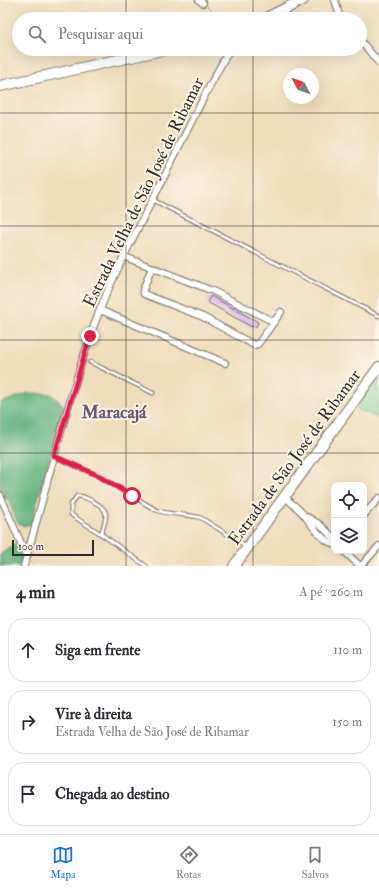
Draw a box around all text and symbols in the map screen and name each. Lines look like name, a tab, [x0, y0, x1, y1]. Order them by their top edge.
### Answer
search box	[12, 12, 367, 56]
icon: search	[26, 23, 48, 45]
text: Pesquisar aqui	[58, 25, 143, 44]
north arrow	[283, 68, 319, 104]
street label: Estrada Velha de São José de Ribamar	[78, 73, 210, 311]
route end	[81, 327, 99, 345]
street label: Estrada de São José de Ribamar	[224, 365, 366, 550]
district label: Maracajá	[80, 401, 147, 424]
map controls	[331, 482, 367, 554]
button: locate	[331, 482, 367, 518]
route start	[123, 487, 141, 505]
button: layers	[331, 518, 367, 554]
scale bar	[12, 538, 94, 557]
text: 100 m	[18, 540, 44, 553]
text: 4 min	[16, 582, 55, 603]
text: A pé · 260 m	[299, 584, 363, 600]
icon: ahead	[17, 639, 39, 661]
text: Siga em frente	[55, 641, 141, 660]
text: 110 m	[333, 642, 362, 658]
text: Vire à direita	[55, 705, 132, 724]
icon: right	[17, 711, 39, 733]
text: 150 m	[332, 714, 362, 730]
text: Estrada Velha de São José de Ribamar	[55, 724, 249, 740]
icon: arrive	[17, 783, 39, 805]
text: Chegada ao destino	[55, 785, 170, 804]
tab: Mapa	[50, 844, 75, 881]
tab: Rotas	[176, 844, 201, 881]
tab: Salvos	[302, 844, 329, 881]

